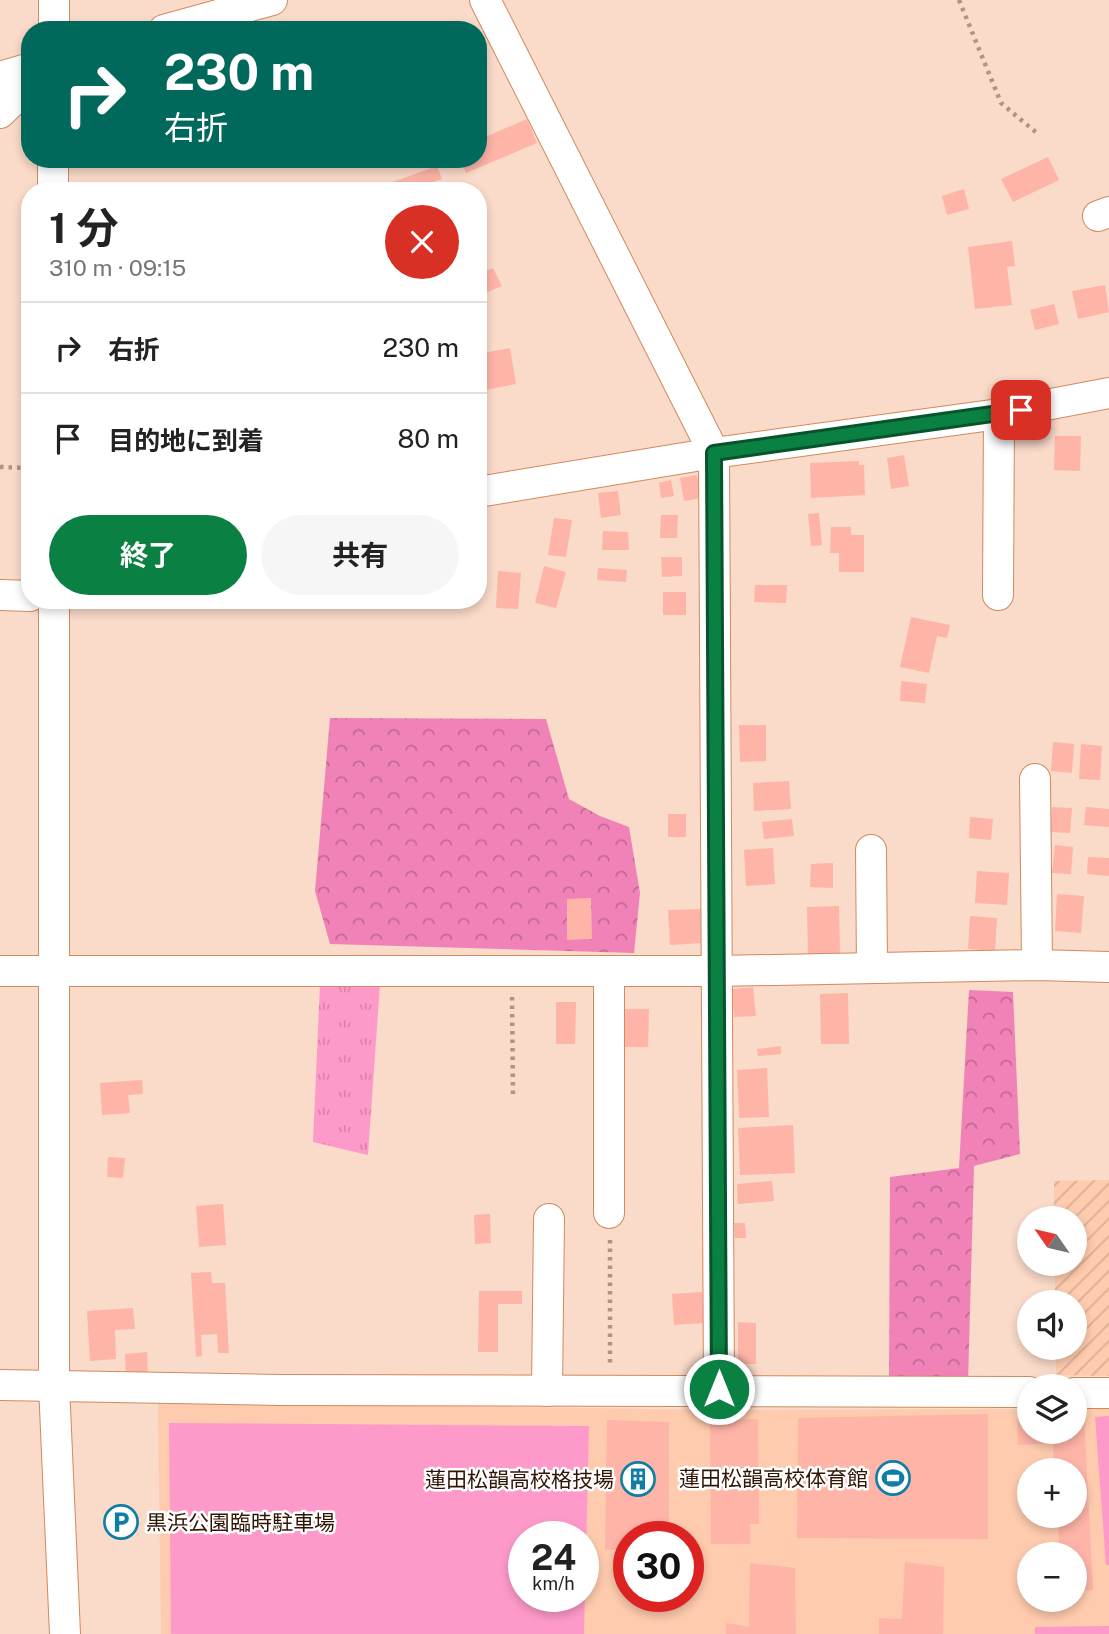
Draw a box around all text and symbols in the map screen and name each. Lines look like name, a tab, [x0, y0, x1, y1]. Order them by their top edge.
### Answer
text: 230 m	[164, 43, 314, 101]
icon: right	[49, 49, 140, 140]
text: 右折	[164, 109, 228, 146]
text: 1 分	[49, 203, 118, 252]
button: close	[385, 205, 459, 279]
text: 310 m · 09:15	[49, 254, 186, 281]
icon: right	[49, 329, 87, 367]
text: 230 m	[383, 332, 459, 363]
text: 右折	[108, 334, 160, 365]
pin	[991, 380, 1051, 440]
icon: arrive	[1002, 391, 1040, 429]
icon: arrive	[49, 420, 87, 458]
text: 80 m	[398, 423, 459, 454]
text: 目的地に到着	[108, 425, 264, 456]
button: 終了	[49, 515, 247, 595]
button: 共有	[261, 515, 459, 595]
north arrow	[1017, 1206, 1087, 1276]
map controls	[1017, 1206, 1087, 1612]
button: sound	[1017, 1290, 1087, 1360]
position arrow	[682, 1352, 756, 1426]
button: layers	[1017, 1374, 1087, 1444]
button: +	[1017, 1458, 1087, 1528]
sports icon: 蓮田松韻高校体育館	[874, 1459, 912, 1497]
building icon: 蓮田松韻高校格技場	[619, 1460, 657, 1498]
place label: 蓮田松韻高校体育館	[679, 1466, 868, 1491]
place label: 蓮田松韻高校格技場	[425, 1467, 614, 1492]
parking icon: 黒浜公園臨時駐車場	[102, 1503, 140, 1541]
place label: 黒浜公園臨時駐車場	[146, 1510, 335, 1535]
speed limit sign: 30	[613, 1521, 704, 1612]
text: 24	[531, 1537, 576, 1578]
button: −	[1017, 1542, 1087, 1612]
text: km/h	[532, 1573, 575, 1594]

